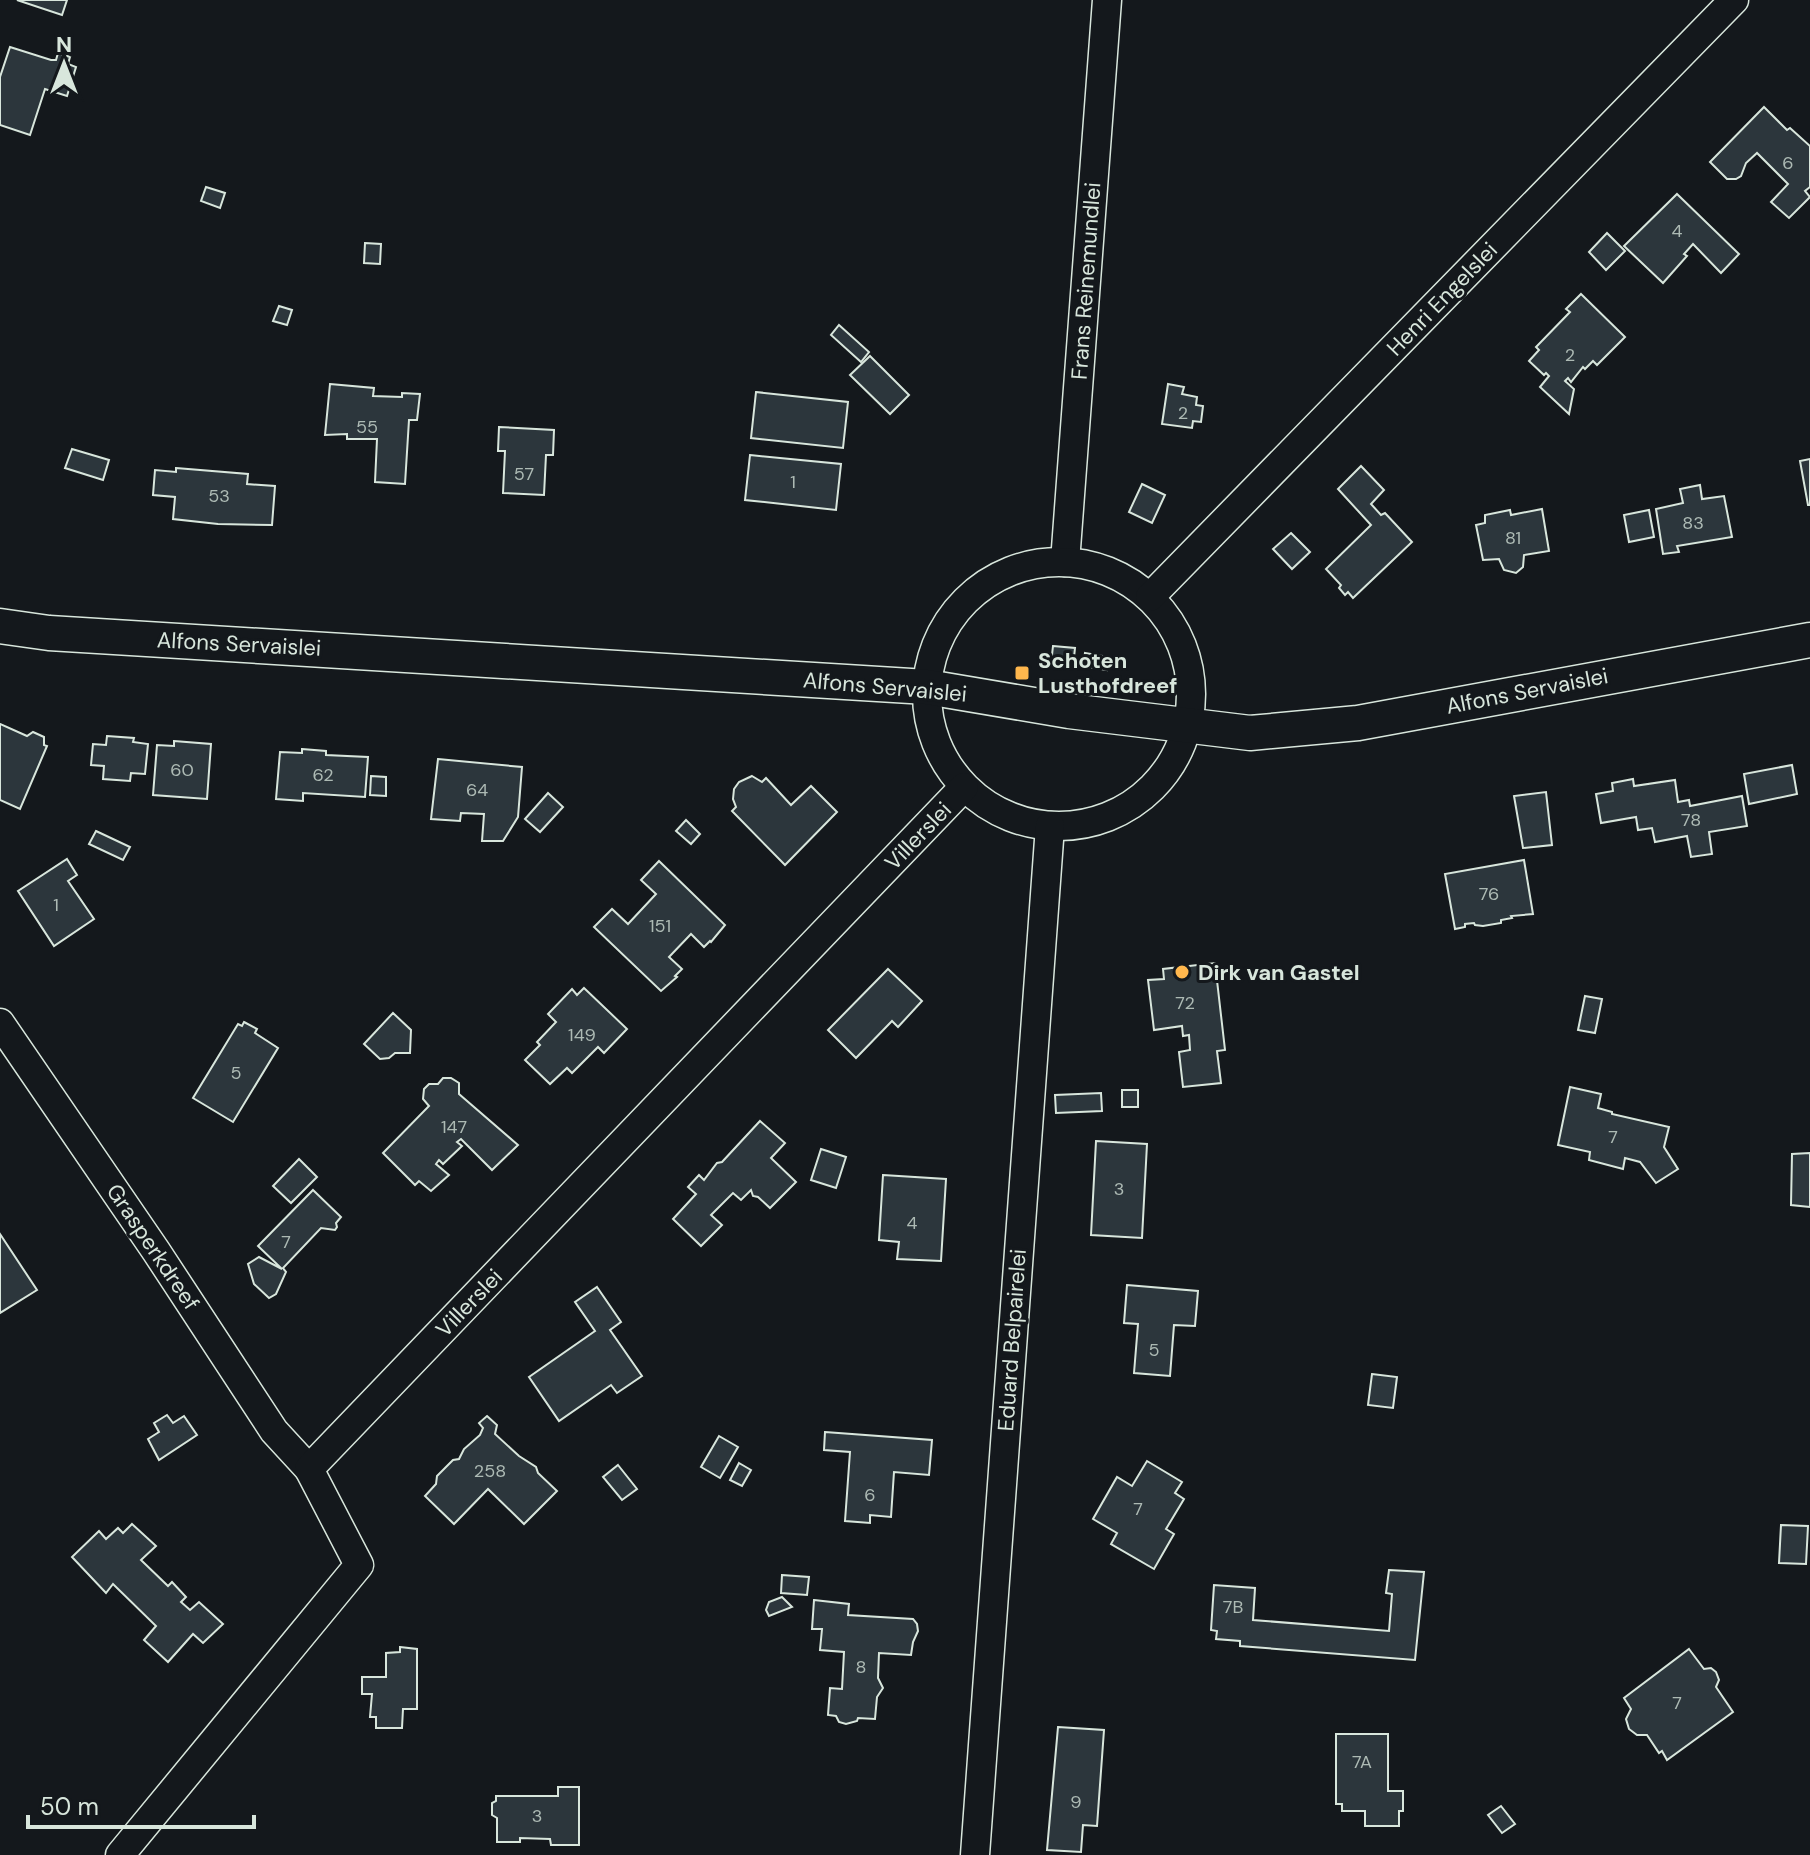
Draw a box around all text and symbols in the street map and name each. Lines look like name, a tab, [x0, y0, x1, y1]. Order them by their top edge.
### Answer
north arrow	[24, 24, 104, 104]
text: N	[56, 30, 72, 59]
house number: 6	[1782, 151, 1794, 175]
street label: Frans Reinemundlei	[1065, 181, 1107, 381]
house number: 4	[1672, 219, 1683, 243]
street label: Henri Engelslei	[1380, 236, 1504, 362]
house number: 2	[1565, 343, 1575, 367]
house number: 2	[1178, 401, 1188, 425]
house number: 55	[356, 415, 378, 439]
house number: 57	[514, 462, 534, 486]
house number: 1	[790, 470, 796, 494]
house number: 53	[208, 484, 230, 508]
house number: 83	[1682, 511, 1704, 535]
house number: 81	[1505, 526, 1521, 550]
street label: Alfons Servaislei	[156, 625, 322, 663]
place label: Schoten Lusthofdreef	[1038, 646, 1177, 700]
street label: Alfons Servaislei	[1443, 661, 1611, 721]
marker: Schoten Lusthofdreef	[1013, 664, 1031, 682]
street label: Alfons Servaislei	[802, 665, 968, 709]
house number: 60	[170, 758, 194, 782]
house number: 62	[312, 763, 334, 787]
house number: 64	[466, 778, 488, 802]
street label: Villerslei	[878, 796, 958, 876]
house number: 78	[1681, 808, 1701, 832]
house number: 76	[1479, 882, 1499, 906]
house number: 1	[53, 893, 59, 917]
house number: 151	[649, 914, 671, 938]
place label: Dirk van Gastel	[1198, 958, 1360, 987]
marker: Dirk van Gastel	[1173, 963, 1191, 981]
house number: 72	[1175, 991, 1195, 1015]
house number: 149	[568, 1023, 596, 1047]
house number: 5	[231, 1061, 241, 1085]
house number: 147	[441, 1115, 467, 1139]
house number: 7	[1608, 1125, 1618, 1149]
house number: 3	[1114, 1177, 1124, 1201]
street label: Grasperkdreef	[100, 1178, 206, 1316]
house number: 4	[907, 1211, 918, 1235]
house number: 7	[281, 1230, 291, 1254]
street label: Eduard Belpairelei	[991, 1248, 1033, 1432]
street label: Villerslei	[429, 1263, 509, 1343]
house number: 5	[1149, 1338, 1159, 1362]
house number: 258	[474, 1459, 506, 1483]
house number: 6	[864, 1483, 876, 1507]
house number: 7	[1133, 1497, 1143, 1521]
house number: 7B	[1223, 1595, 1243, 1619]
house number: 8	[856, 1655, 866, 1679]
house number: 7	[1672, 1691, 1682, 1715]
house number: 7A	[1352, 1750, 1372, 1774]
scale bar	[28, 1779, 254, 1829]
house number: 9	[1070, 1790, 1082, 1814]
text: 50 m	[40, 1791, 99, 1822]
house number: 3	[532, 1804, 542, 1828]

